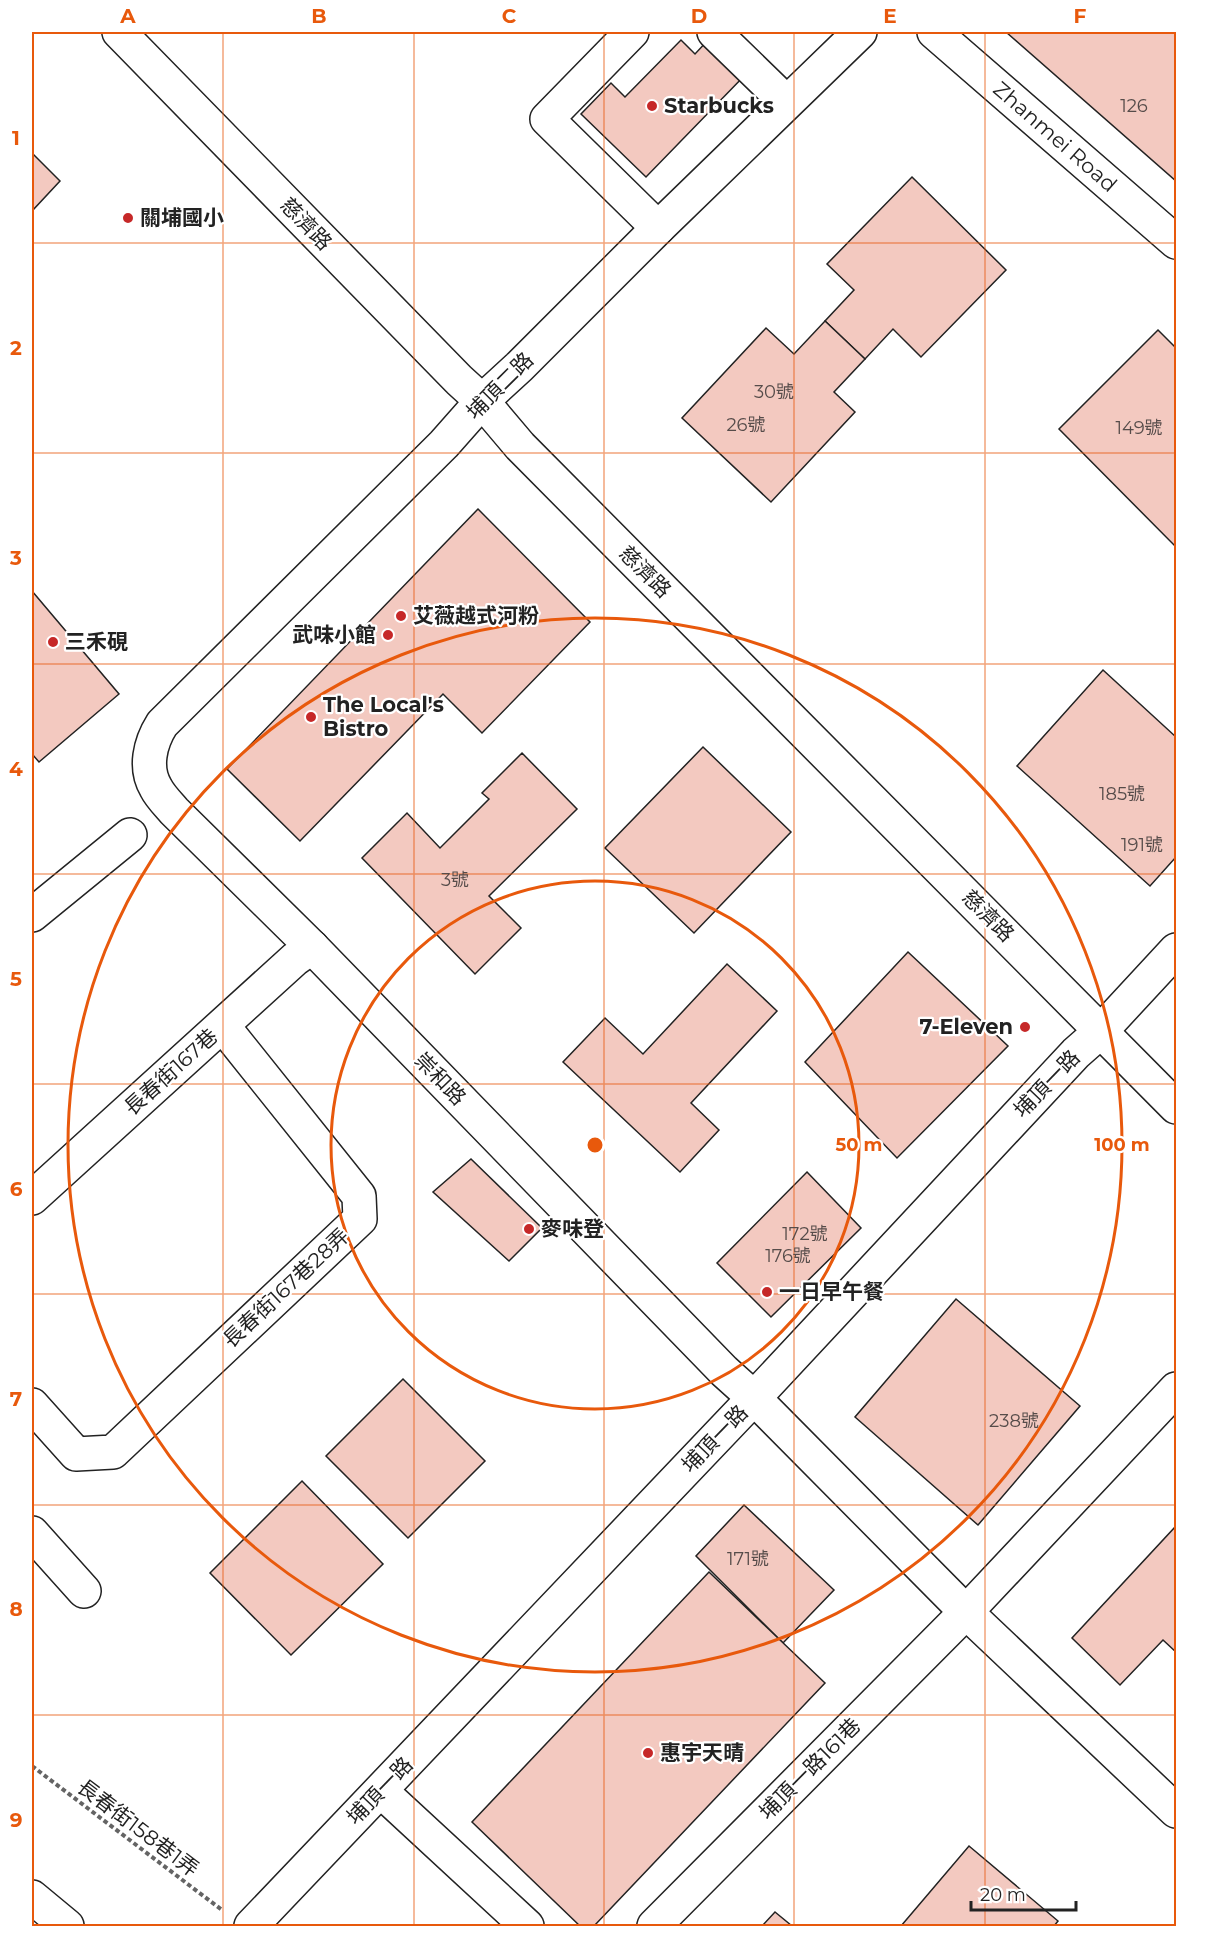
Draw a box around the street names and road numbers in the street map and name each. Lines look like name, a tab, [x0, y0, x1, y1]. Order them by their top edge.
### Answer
street label: Zhanmei Road	[988, 76, 1122, 197]
street label: 慈濟路	[275, 192, 337, 255]
street label: 埔頂二路	[461, 347, 538, 424]
street label: 慈濟路	[614, 541, 676, 603]
street label: 慈濟路	[957, 885, 1019, 947]
street label: 長春街167巷	[119, 1023, 222, 1120]
street label: 埔頂一路	[1008, 1045, 1085, 1123]
street label: 崇和路	[409, 1047, 471, 1110]
street label: 長春街167巷28弄	[218, 1223, 354, 1352]
street label: 埔頂一路	[676, 1400, 753, 1478]
street label: 埔頂一路161巷	[754, 1713, 865, 1824]
street label: 埔頂一路	[341, 1752, 418, 1830]
street label: 長春街158巷1弄	[73, 1774, 204, 1881]

